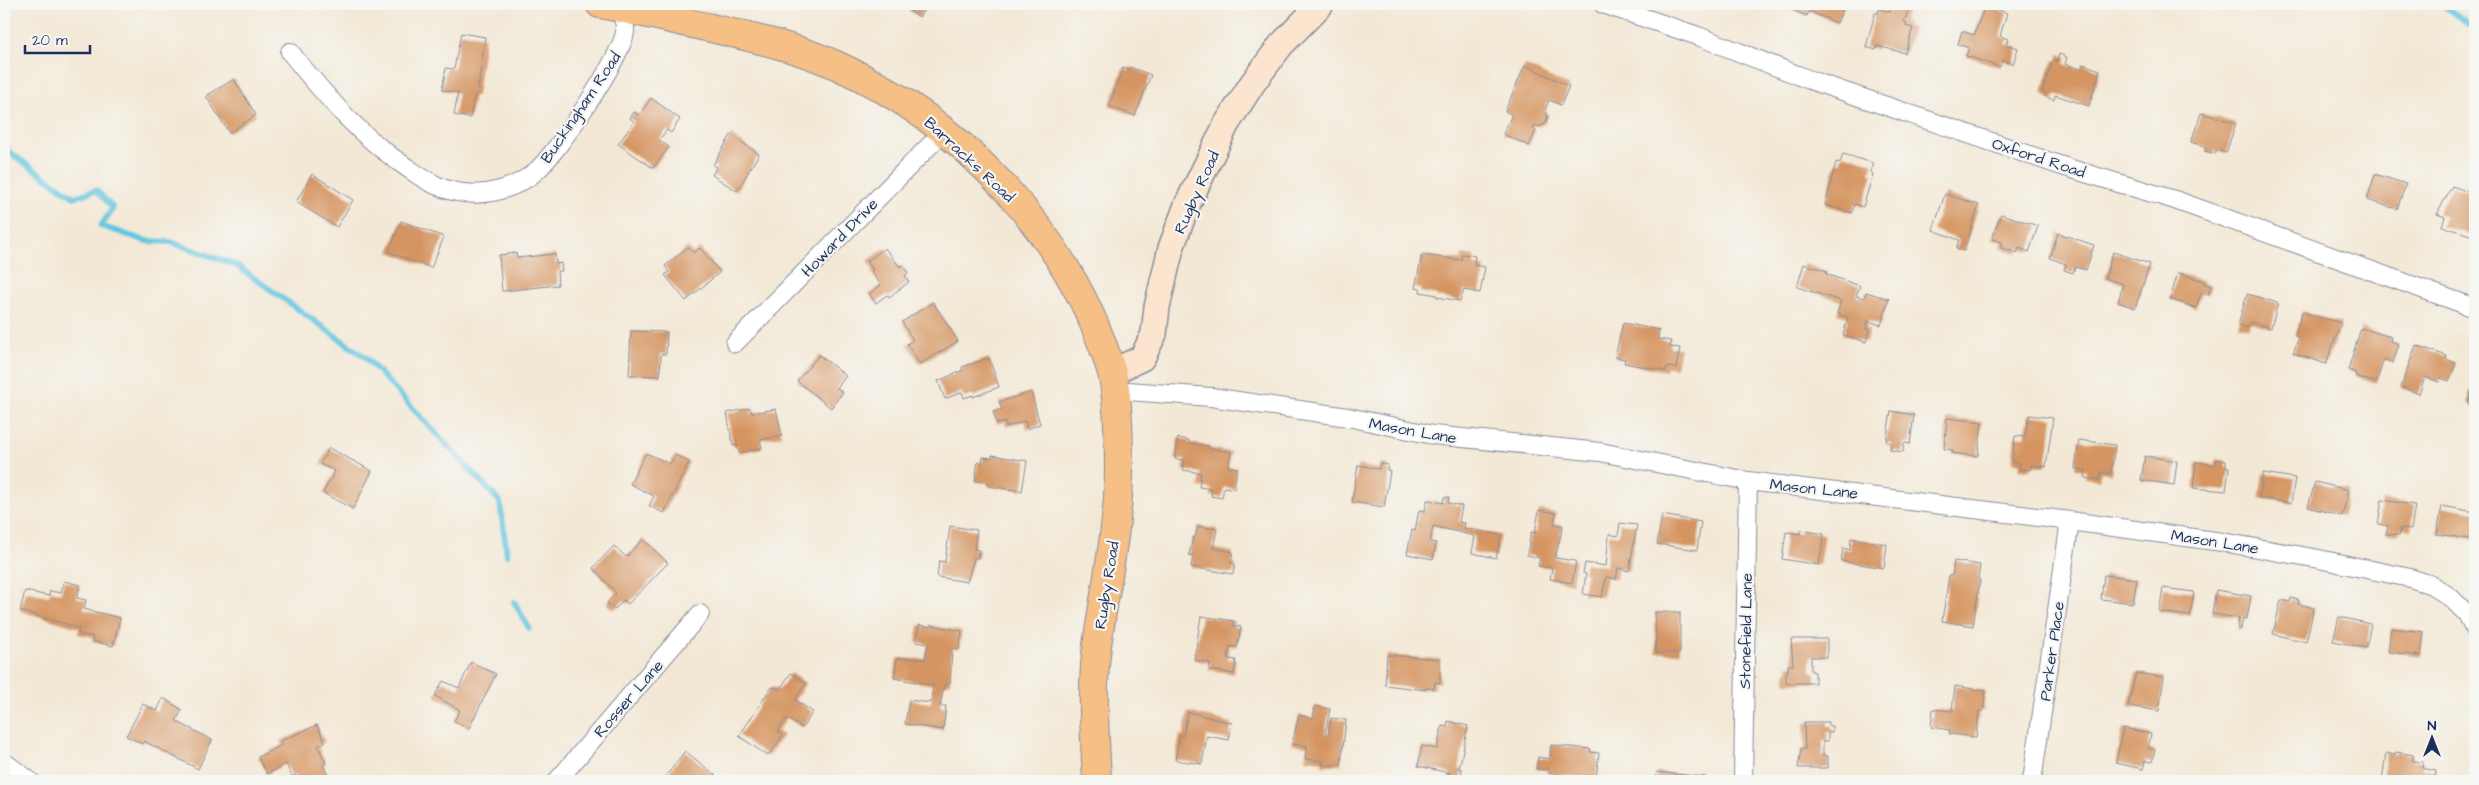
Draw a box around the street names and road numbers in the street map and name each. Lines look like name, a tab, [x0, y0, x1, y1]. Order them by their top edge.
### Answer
street label: Buckingham Road	[535, 48, 627, 168]
street label: Barracks Road	[919, 112, 1019, 207]
street label: Oxford Road	[1989, 133, 2088, 183]
street label: Rugby Road	[1169, 147, 1226, 238]
street label: Howard Drive	[796, 193, 883, 282]
street label: Mason Lane	[1367, 412, 1459, 450]
street label: Mason Lane	[1769, 473, 1859, 505]
street label: Mason Lane	[2169, 524, 2261, 560]
street label: Rugby Road	[1089, 540, 1126, 631]
street label: Stonefield Lane	[1734, 572, 1758, 689]
street label: Parker Place	[2034, 599, 2070, 702]
street label: Rosser Lane	[589, 655, 669, 742]

